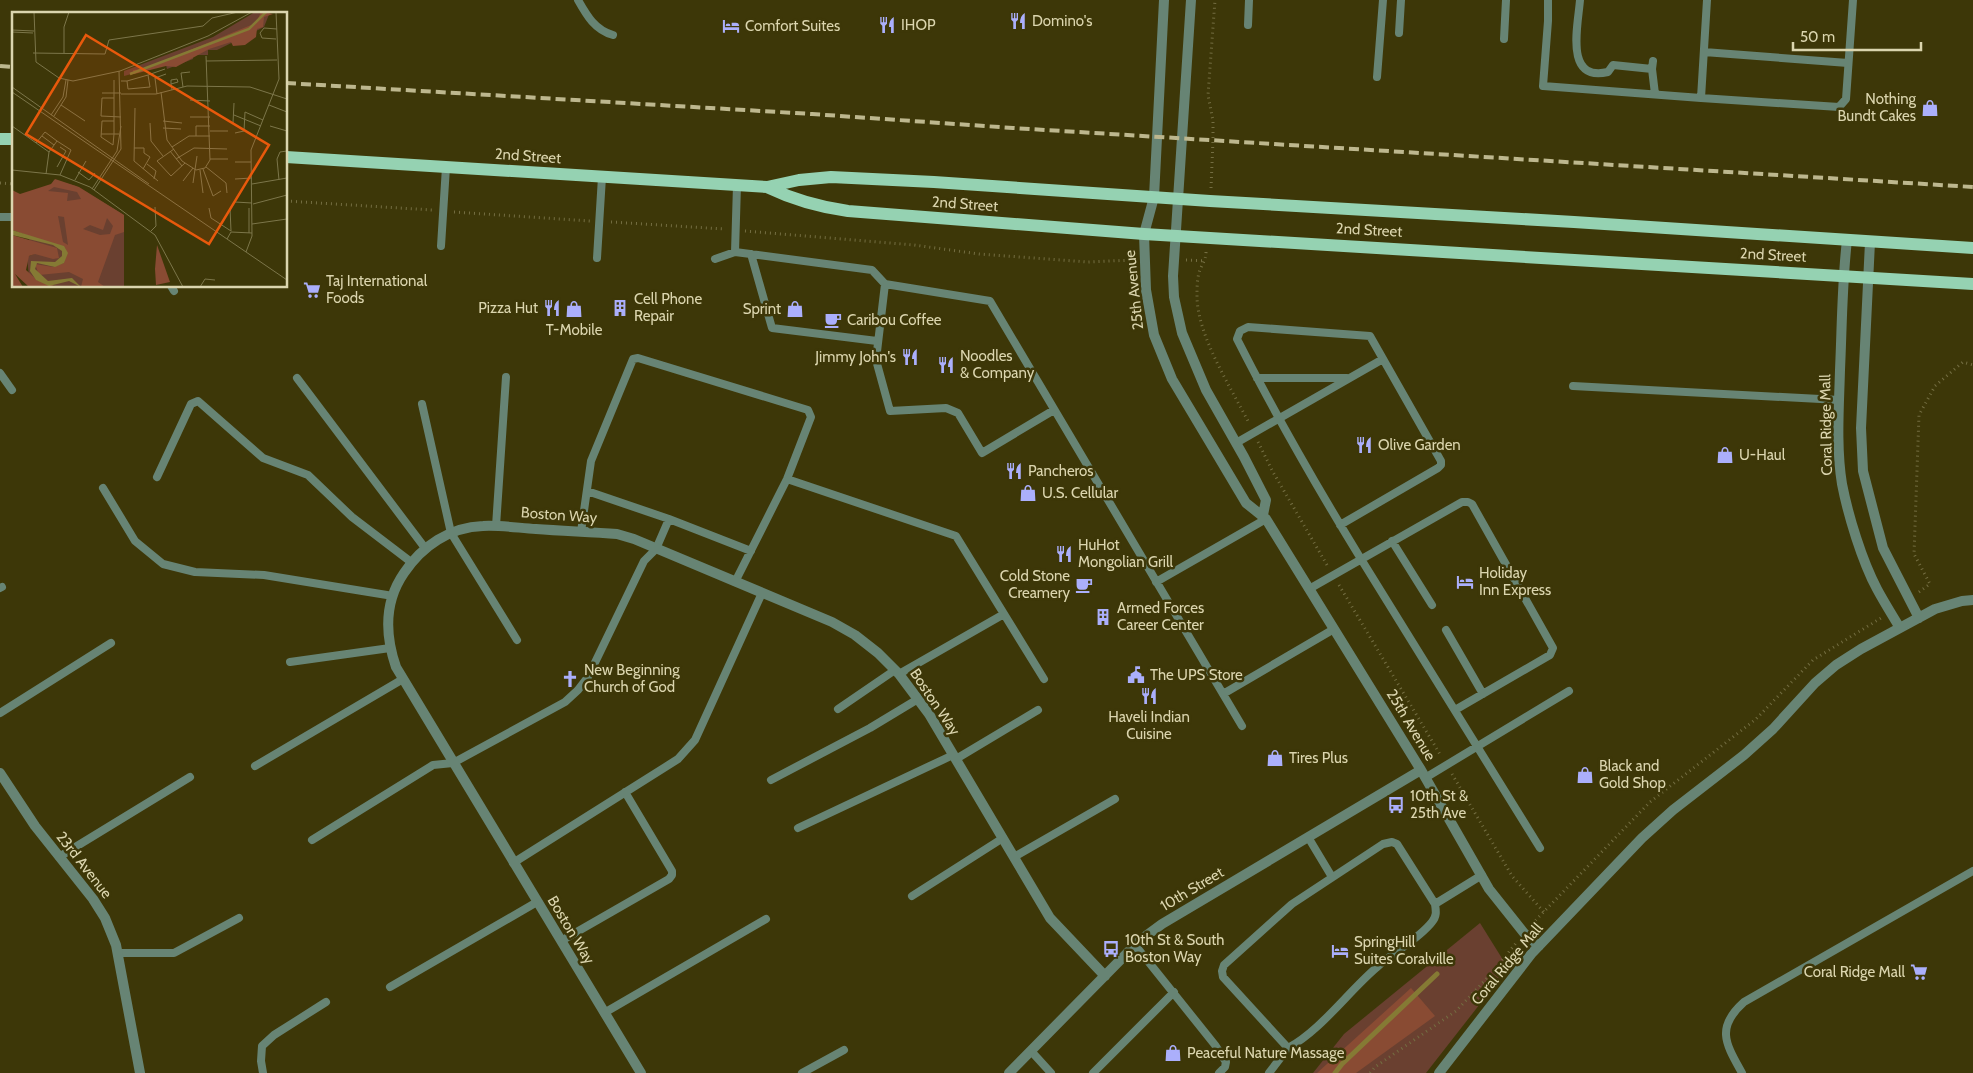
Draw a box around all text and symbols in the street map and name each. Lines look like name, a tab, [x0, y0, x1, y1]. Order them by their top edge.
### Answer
restaurant icon: Domino's	[1008, 11, 1028, 31]
inset map	[12, 12, 288, 288]
place label: Domino's	[1032, 12, 1092, 30]
restaurant icon: IHOP	[877, 15, 897, 35]
hotel icon: Comfort Suites	[721, 16, 741, 36]
place label: IHOP	[901, 16, 936, 34]
place label: Comfort Suites	[745, 17, 840, 35]
scale bar	[1793, 20, 1920, 52]
text: 50 m	[1800, 28, 1835, 46]
place label: Nothing Bundt Cakes	[1837, 90, 1917, 125]
shop icon: Nothing Bundt Cakes	[1920, 98, 1940, 118]
street label: 2nd Street	[494, 145, 562, 167]
street label: 2nd Street	[931, 193, 999, 215]
street label: 2nd Street	[1335, 219, 1403, 241]
street label: 2nd Street	[1739, 244, 1807, 266]
street label: 25th Avenue	[1121, 249, 1147, 331]
place label: Taj International Foods	[326, 272, 428, 307]
supermarket icon: Taj International Foods	[302, 280, 322, 300]
place label: Cell Phone Repair	[634, 290, 702, 325]
restaurant icon: Pizza Hut	[542, 298, 562, 318]
building icon: Cell Phone Repair	[610, 298, 630, 318]
place label: Pizza Hut	[478, 299, 538, 317]
shop icon: T-Mobile	[564, 299, 584, 319]
shop icon: Sprint	[785, 299, 805, 319]
place label: Sprint	[743, 300, 781, 318]
cafe icon: Caribou Coffee	[823, 310, 843, 330]
place label: Caribou Coffee	[847, 311, 942, 329]
place label: T-Mobile	[546, 321, 603, 339]
restaurant icon: Jimmy John's	[900, 347, 920, 367]
place label: Noodles & Company	[960, 347, 1035, 382]
place label: Jimmy John's	[814, 348, 896, 366]
restaurant icon: Noodles & Company	[936, 355, 956, 375]
street label: Coral Ridge Mall	[1816, 374, 1836, 476]
restaurant icon: Olive Garden	[1354, 435, 1374, 455]
place label: Olive Garden	[1378, 436, 1461, 454]
shop icon: U-Haul	[1715, 445, 1735, 465]
place label: U-Haul	[1739, 446, 1786, 464]
restaurant icon: Pancheros	[1004, 461, 1024, 481]
place label: Pancheros	[1028, 462, 1094, 480]
shop icon: U.S. Cellular	[1018, 483, 1038, 503]
place label: U.S. Cellular	[1042, 484, 1118, 502]
street label: Boston Way	[520, 503, 598, 527]
place label: HuHot Mongolian Grill	[1078, 536, 1173, 571]
restaurant icon: HuHot Mongolian Grill	[1054, 544, 1074, 564]
place label: Holiday Inn Express	[1479, 564, 1551, 599]
place label: Cold Stone Creamery	[1000, 567, 1070, 602]
hotel icon: Holiday Inn Express	[1455, 572, 1475, 592]
cafe icon: Cold Stone Creamery	[1074, 575, 1094, 595]
place label: Armed Forces Career Center	[1117, 599, 1204, 634]
building icon: Armed Forces Career Center	[1093, 607, 1113, 627]
place label: New Beginning Church of God	[584, 661, 680, 696]
street label: Boston Way	[906, 665, 964, 739]
public building icon: The UPS Store	[1126, 665, 1146, 685]
place label: The UPS Store	[1150, 666, 1243, 684]
church icon: New Beginning Church of God	[560, 669, 580, 689]
restaurant icon: Haveli Indian Cuisine	[1139, 686, 1159, 706]
street label: 25th Avenue	[1383, 686, 1440, 764]
place label: Haveli Indian Cuisine	[1108, 708, 1190, 743]
shop icon: Tires Plus	[1265, 748, 1285, 768]
place label: Tires Plus	[1289, 749, 1348, 767]
place label: Black and Gold Shop	[1599, 757, 1666, 792]
shop icon: Black and Gold Shop	[1575, 765, 1595, 785]
place label: 10th St & 25th Ave	[1410, 787, 1468, 822]
bus stop icon: 10th St & 25th Ave	[1386, 795, 1406, 815]
street label: 23rd Avenue	[52, 828, 116, 902]
street label: 10th Street	[1157, 863, 1227, 915]
street label: Boston Way	[544, 893, 599, 968]
street label: Coral Ridge Mall	[1468, 919, 1547, 1009]
place label: 10th St & South Boston Way	[1125, 931, 1224, 966]
place label: SpringHill Suites Coralville	[1354, 933, 1454, 968]
bus stop icon: 10th St & South Boston Way	[1101, 939, 1121, 959]
hotel icon: SpringHill Suites Coralville	[1330, 941, 1350, 961]
supermarket icon: Coral Ridge Mall	[1909, 962, 1929, 982]
place label: Coral Ridge Mall	[1804, 963, 1905, 981]
shop icon: Peaceful Nature Massage	[1163, 1043, 1183, 1063]
place label: Peaceful Nature Massage	[1187, 1044, 1345, 1062]

